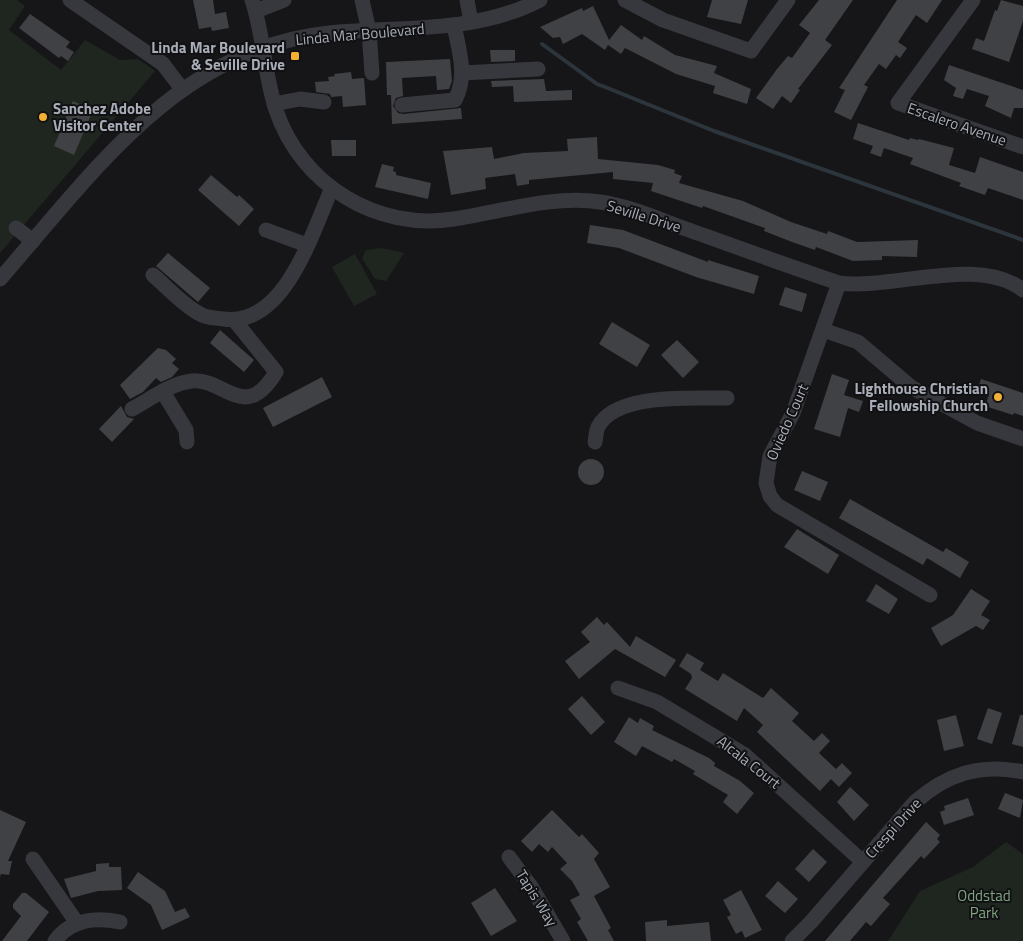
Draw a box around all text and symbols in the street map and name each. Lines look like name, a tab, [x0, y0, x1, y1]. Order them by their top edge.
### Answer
street label: Linda Mar Boulevard	[295, 17, 425, 51]
place label: Linda Mar Boulevard & Seville Drive	[151, 36, 285, 76]
marker: Linda Mar Boulevard & Seville Drive	[289, 50, 301, 62]
street label: Escalero Avenue	[904, 96, 1010, 152]
place label: Sanchez Adobe Visitor Center	[53, 97, 151, 137]
marker: Sanchez Adobe Visitor Center	[37, 111, 49, 123]
street label: Seville Drive	[604, 194, 684, 238]
place label: Lighthouse Christian Fellowship Church	[854, 377, 988, 417]
street label: Oviedo Court	[760, 379, 814, 464]
marker: Lighthouse Christian Fellowship Church	[992, 391, 1004, 403]
street label: Alcala Court	[712, 730, 786, 795]
street label: Crespi Drive	[859, 792, 927, 864]
street label: Tapis Way	[510, 865, 564, 931]
park label: Oddstad Park	[957, 884, 1011, 924]

